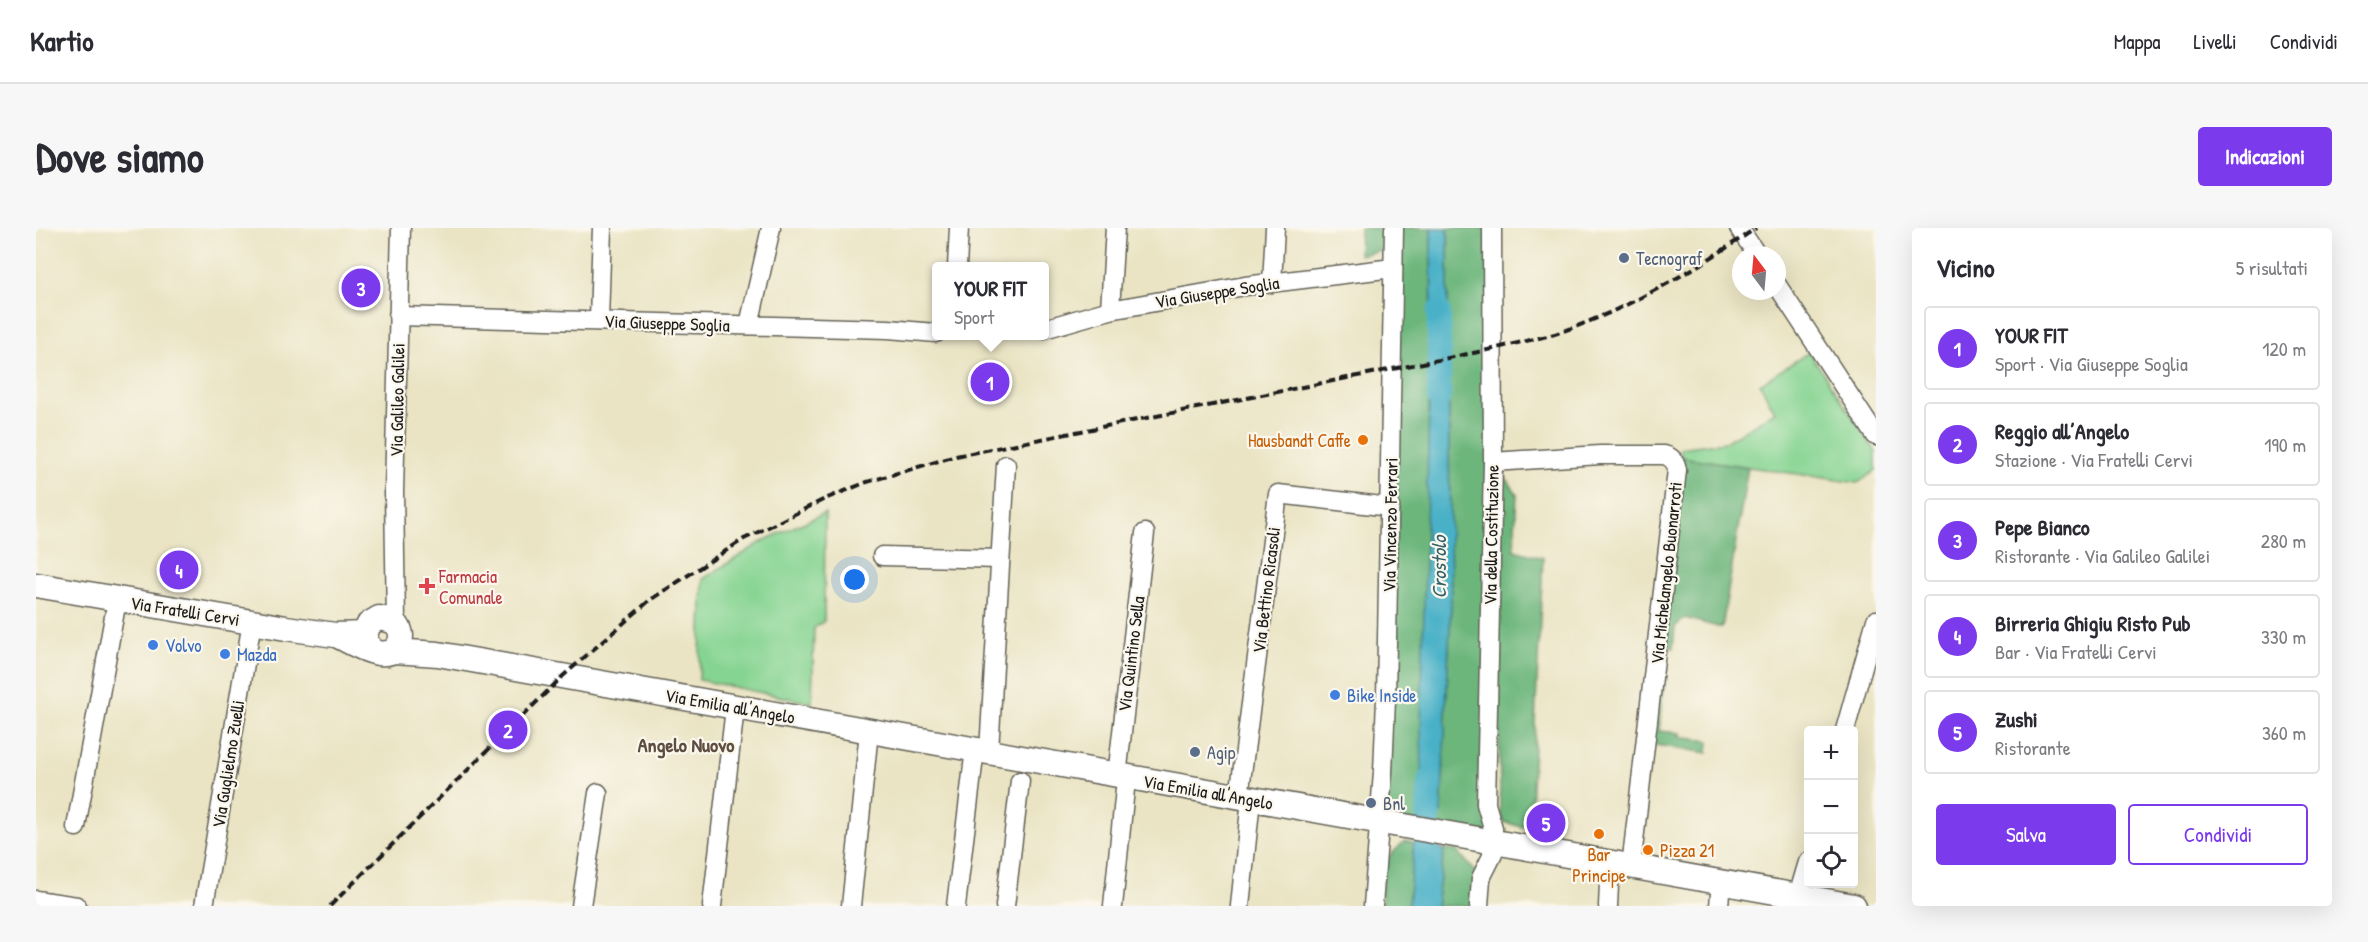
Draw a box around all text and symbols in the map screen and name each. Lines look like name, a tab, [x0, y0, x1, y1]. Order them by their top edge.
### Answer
text: Kartio	[30, 22, 94, 60]
text: Mappa	[2114, 27, 2161, 56]
text: Livelli	[2194, 27, 2237, 56]
text: Condividi	[2270, 27, 2338, 56]
button: Indicazioni	[2198, 127, 2332, 186]
text: Dove siamo	[36, 128, 204, 185]
place label: Tecnograf	[1636, 246, 1703, 271]
north arrow	[1732, 246, 1786, 300]
text: Vicino	[1936, 250, 1995, 285]
marker: Tecnograf	[1617, 251, 1631, 265]
text: 5 risultati	[2236, 254, 2308, 281]
popup	[932, 262, 1049, 340]
pin: 3	[342, 266, 380, 310]
street label: Via Giuseppe Soglia	[1153, 270, 1281, 314]
text: YOUR FIT	[954, 273, 1027, 303]
text: Sport	[954, 303, 994, 330]
street label: Via Giuseppe Soglia	[604, 308, 730, 338]
text: YOUR FIT	[1995, 320, 2068, 350]
text: 1	[1954, 335, 1961, 362]
text: 120 m	[2262, 335, 2306, 362]
street label: Via Galileo Galilei	[384, 343, 410, 457]
text: Sport · Via Giuseppe Soglia	[1995, 350, 2188, 377]
pin: 1	[970, 360, 1010, 404]
text: Reggio all’Angelo	[1995, 416, 2129, 446]
place label: Hausbandt Caffe	[1248, 428, 1351, 453]
text: 2	[1953, 431, 1962, 458]
text: 190 m	[2264, 431, 2306, 458]
marker: Hausbandt Caffe	[1356, 433, 1370, 447]
text: Stazione · Via Fratelli Cervi	[1995, 446, 2193, 473]
street label: Via Vincenzo Ferrari	[1376, 457, 1404, 593]
street label: Via della Costituzione	[1477, 465, 1505, 605]
street label: Via Michelangelo Buonarroti	[1644, 481, 1688, 665]
text: Pepe Bianco	[1995, 512, 2090, 542]
street label: Via Bettino Ricasoli	[1246, 526, 1286, 654]
text: 3	[1953, 527, 1962, 554]
text: 280 m	[2261, 527, 2306, 554]
water label: Crostolo	[1425, 534, 1452, 598]
text: Ristorante · Via Galileo Galilei	[1995, 542, 2210, 569]
pin: 4	[160, 548, 198, 592]
place label: Farmacia Comunale	[438, 564, 503, 610]
your location	[840, 565, 869, 594]
marker: Farmacia Comunale	[420, 579, 434, 593]
street label: Via Fratelli Cervi	[128, 590, 242, 632]
street label: Via Quintino Sella	[1111, 595, 1151, 713]
text: Birreria Ghigiu Risto Pub	[1995, 608, 2191, 638]
text: 4	[1954, 623, 1961, 650]
text: 330 m	[2261, 623, 2306, 650]
place label: Volvo	[165, 633, 202, 658]
marker: Volvo	[146, 638, 160, 652]
text: Bar · Via Fratelli Cervi	[1995, 638, 2157, 665]
place label: Mazda	[237, 642, 277, 667]
marker: Mazda	[218, 647, 232, 661]
street label: Via Emilia all'Angelo	[663, 682, 797, 730]
place label: Bike Inside	[1347, 683, 1416, 708]
marker: Bike Inside	[1328, 688, 1342, 702]
street label: Via Guglielmo Zuelli	[206, 698, 250, 830]
text: Zushi	[1995, 704, 2038, 734]
pin: 2	[488, 708, 528, 752]
text: 5	[1953, 719, 1962, 746]
text: 360 m	[2262, 719, 2306, 746]
map controls	[1804, 726, 1858, 888]
button: +	[1804, 726, 1858, 780]
district label: Angelo Nuovo	[638, 731, 734, 759]
text: Ristorante	[1995, 734, 2071, 761]
place label: Agip	[1207, 740, 1236, 765]
marker: Agip	[1188, 745, 1202, 759]
street label: Via Emilia all'Angelo	[1141, 768, 1275, 816]
button: −	[1804, 780, 1858, 834]
place label: Bnl	[1383, 791, 1405, 816]
marker: Bnl	[1364, 796, 1378, 810]
pin: 5	[1526, 800, 1566, 846]
button: Salva	[1936, 804, 2116, 865]
button: Condividi	[2128, 804, 2308, 865]
marker: Bar Principe	[1592, 827, 1606, 841]
button: locate	[1804, 834, 1858, 888]
place label: Pizza 21	[1660, 838, 1714, 863]
place label: Bar Principe	[1572, 842, 1626, 888]
marker: Pizza 21	[1641, 843, 1655, 857]

